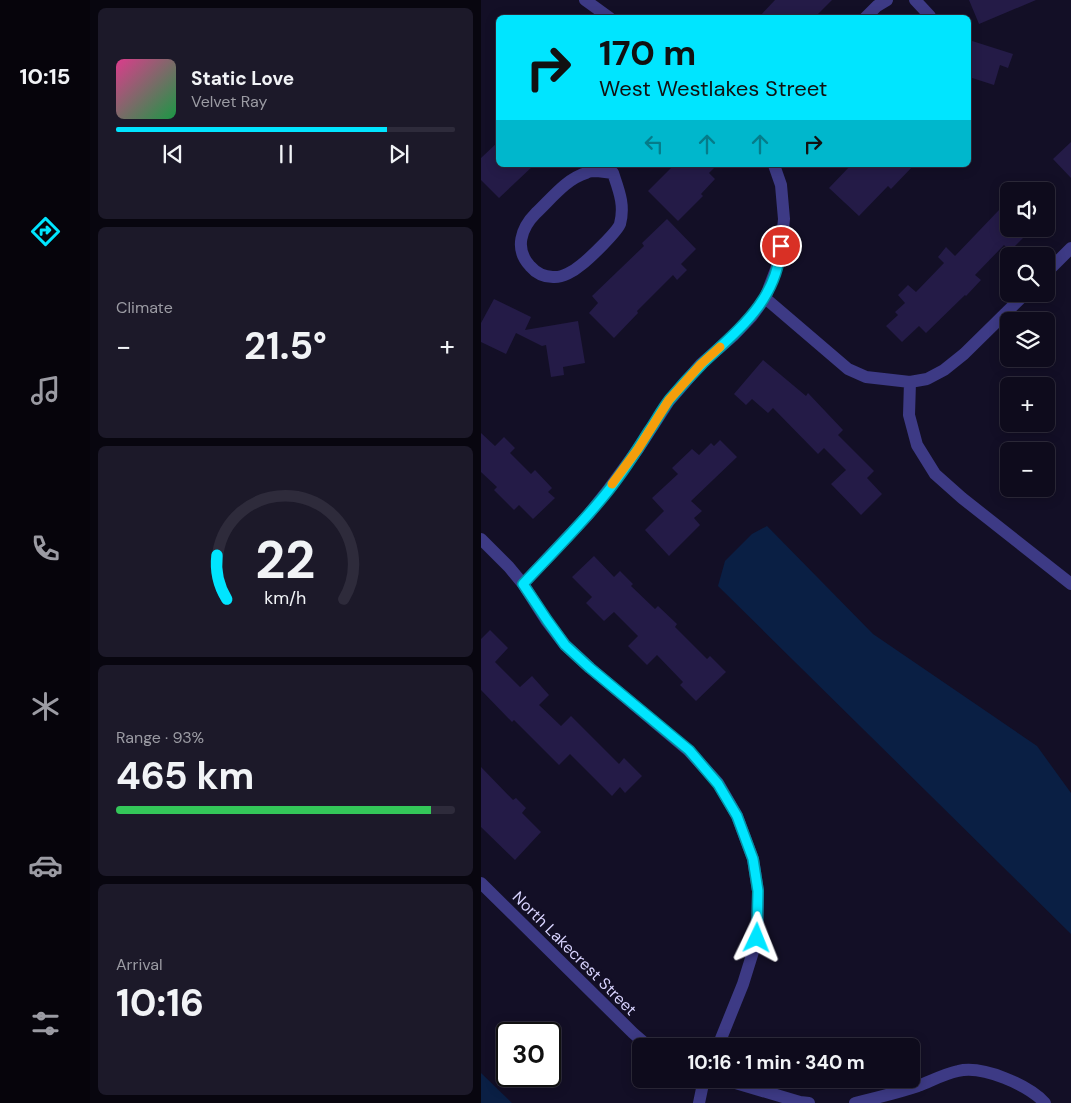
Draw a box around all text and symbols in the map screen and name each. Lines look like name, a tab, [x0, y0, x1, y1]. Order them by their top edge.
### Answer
text: 170 m	[599, 30, 696, 76]
icon: right	[516, 35, 581, 100]
text: 10:15	[20, 62, 70, 91]
text: Static Love	[191, 66, 294, 91]
text: West Westlakes Street	[599, 74, 827, 103]
text: Velvet Ray	[191, 91, 267, 112]
icon: left	[640, 130, 668, 158]
icon: ahead	[693, 130, 721, 158]
icon: ahead	[746, 130, 774, 158]
icon: right	[799, 130, 827, 158]
icon: previous	[159, 140, 187, 168]
icon: pause	[272, 140, 300, 168]
icon: next	[385, 140, 413, 168]
map controls	[1000, 182, 1055, 497]
button: sound	[1000, 182, 1055, 237]
icon: directions	[28, 214, 63, 249]
pin	[760, 225, 802, 267]
icon: arrive	[767, 232, 795, 260]
button: search	[1000, 247, 1055, 302]
text: Climate	[116, 297, 173, 318]
button: layers	[1000, 312, 1055, 367]
text: 21.5°	[244, 321, 327, 371]
text: −	[116, 328, 131, 365]
text: +	[440, 328, 455, 365]
icon: music	[28, 373, 63, 408]
button: +	[1000, 377, 1055, 432]
button: −	[1000, 442, 1055, 497]
text: 22	[255, 526, 316, 594]
icon: phone	[28, 531, 63, 566]
text: km/h	[264, 586, 307, 610]
icon: climate	[28, 689, 63, 724]
text: Range · 93%	[116, 727, 204, 748]
text: 465 km	[116, 751, 254, 801]
icon: car	[28, 848, 63, 883]
street label: North Lakecrest Street	[508, 887, 641, 1020]
position arrow	[730, 911, 782, 963]
text: Arrival	[116, 954, 163, 975]
text: 10:16	[116, 978, 204, 1028]
icon: filters	[28, 1006, 63, 1041]
speed limit sign: 30	[496, 1022, 561, 1087]
text: 10:16 · 1 min · 340 m	[687, 1050, 865, 1075]

